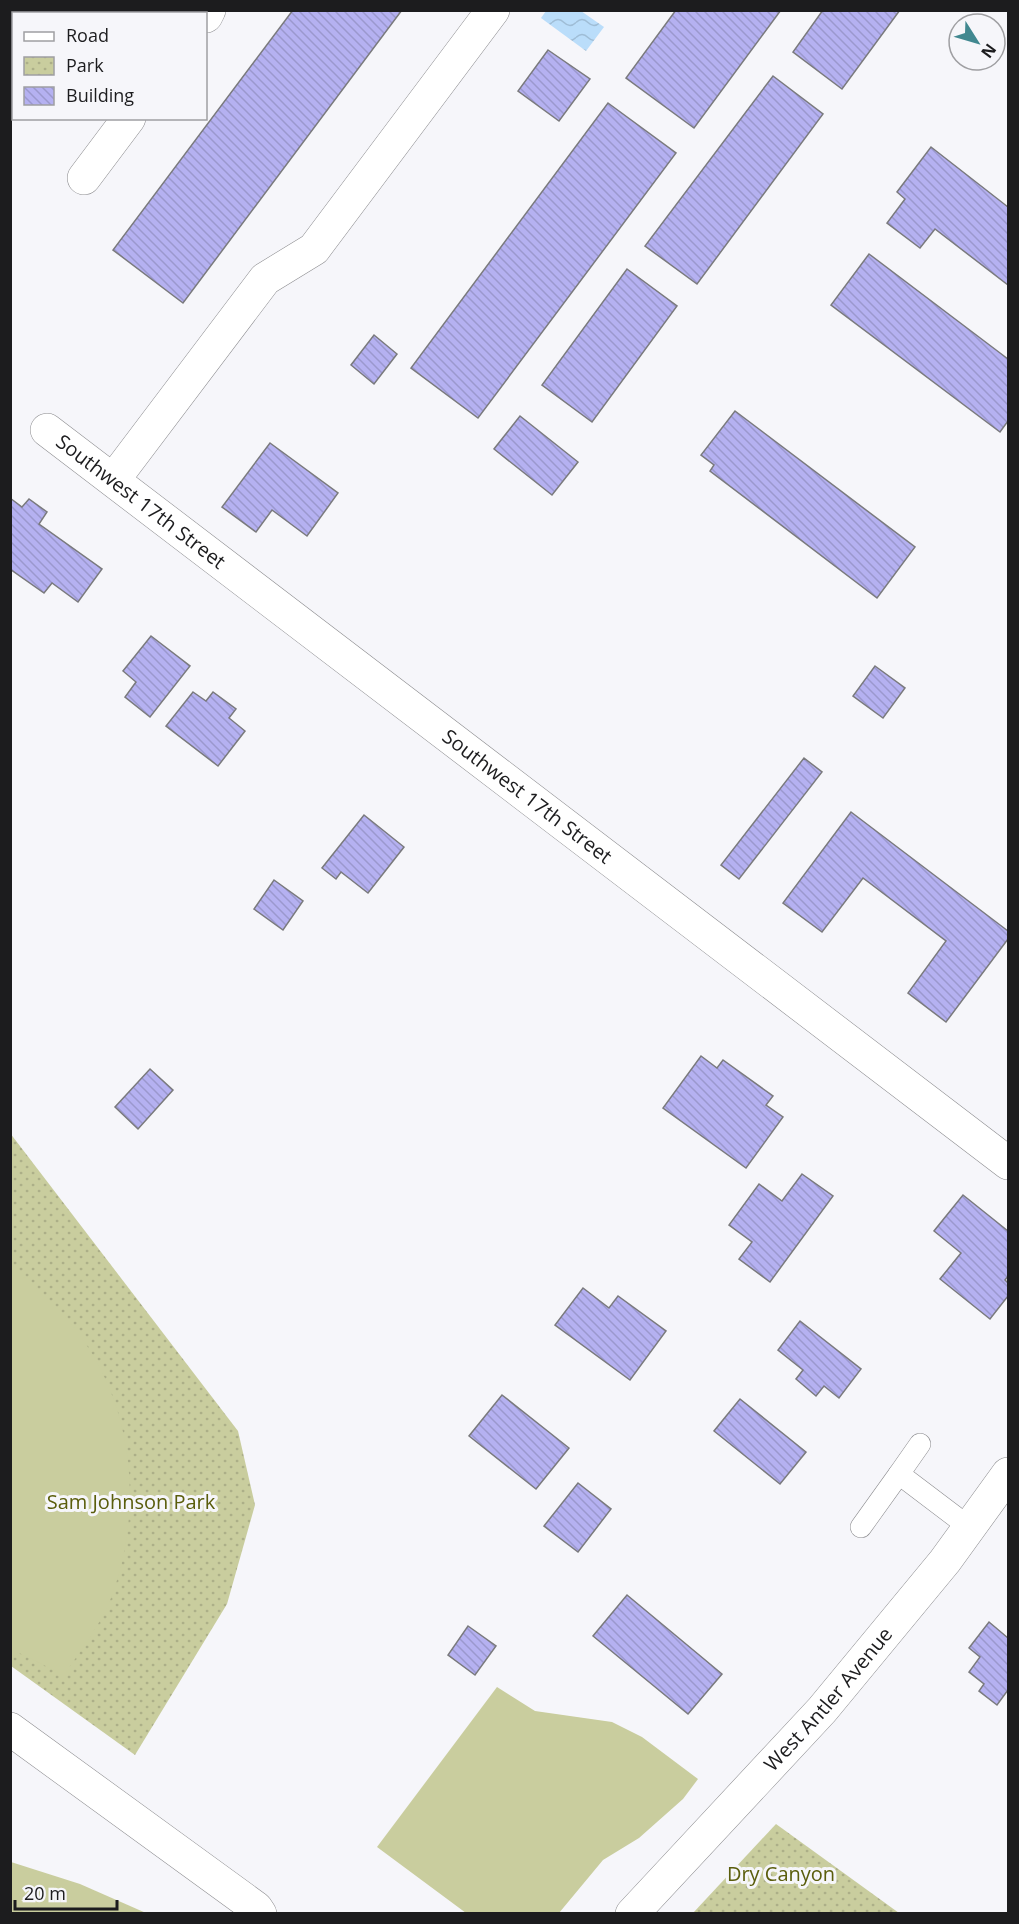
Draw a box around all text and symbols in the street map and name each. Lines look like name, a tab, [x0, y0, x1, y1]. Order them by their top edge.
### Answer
legend	[12, 12, 207, 120]
north arrow	[947, 12, 1007, 72]
text: Road	[66, 23, 109, 47]
text: N	[976, 39, 1002, 63]
text: Park	[66, 53, 104, 77]
text: Building	[66, 83, 134, 107]
street label: Southwest 17th Street	[51, 428, 231, 575]
street label: Southwest 17th Street	[437, 723, 618, 869]
park label: Sam Johnson Park	[47, 1488, 216, 1515]
street label: West Antler Avenue	[758, 1621, 898, 1777]
park label: Dry Canyon	[727, 1860, 835, 1887]
scale bar	[15, 1873, 117, 1911]
text: 20 m	[24, 1881, 66, 1905]

